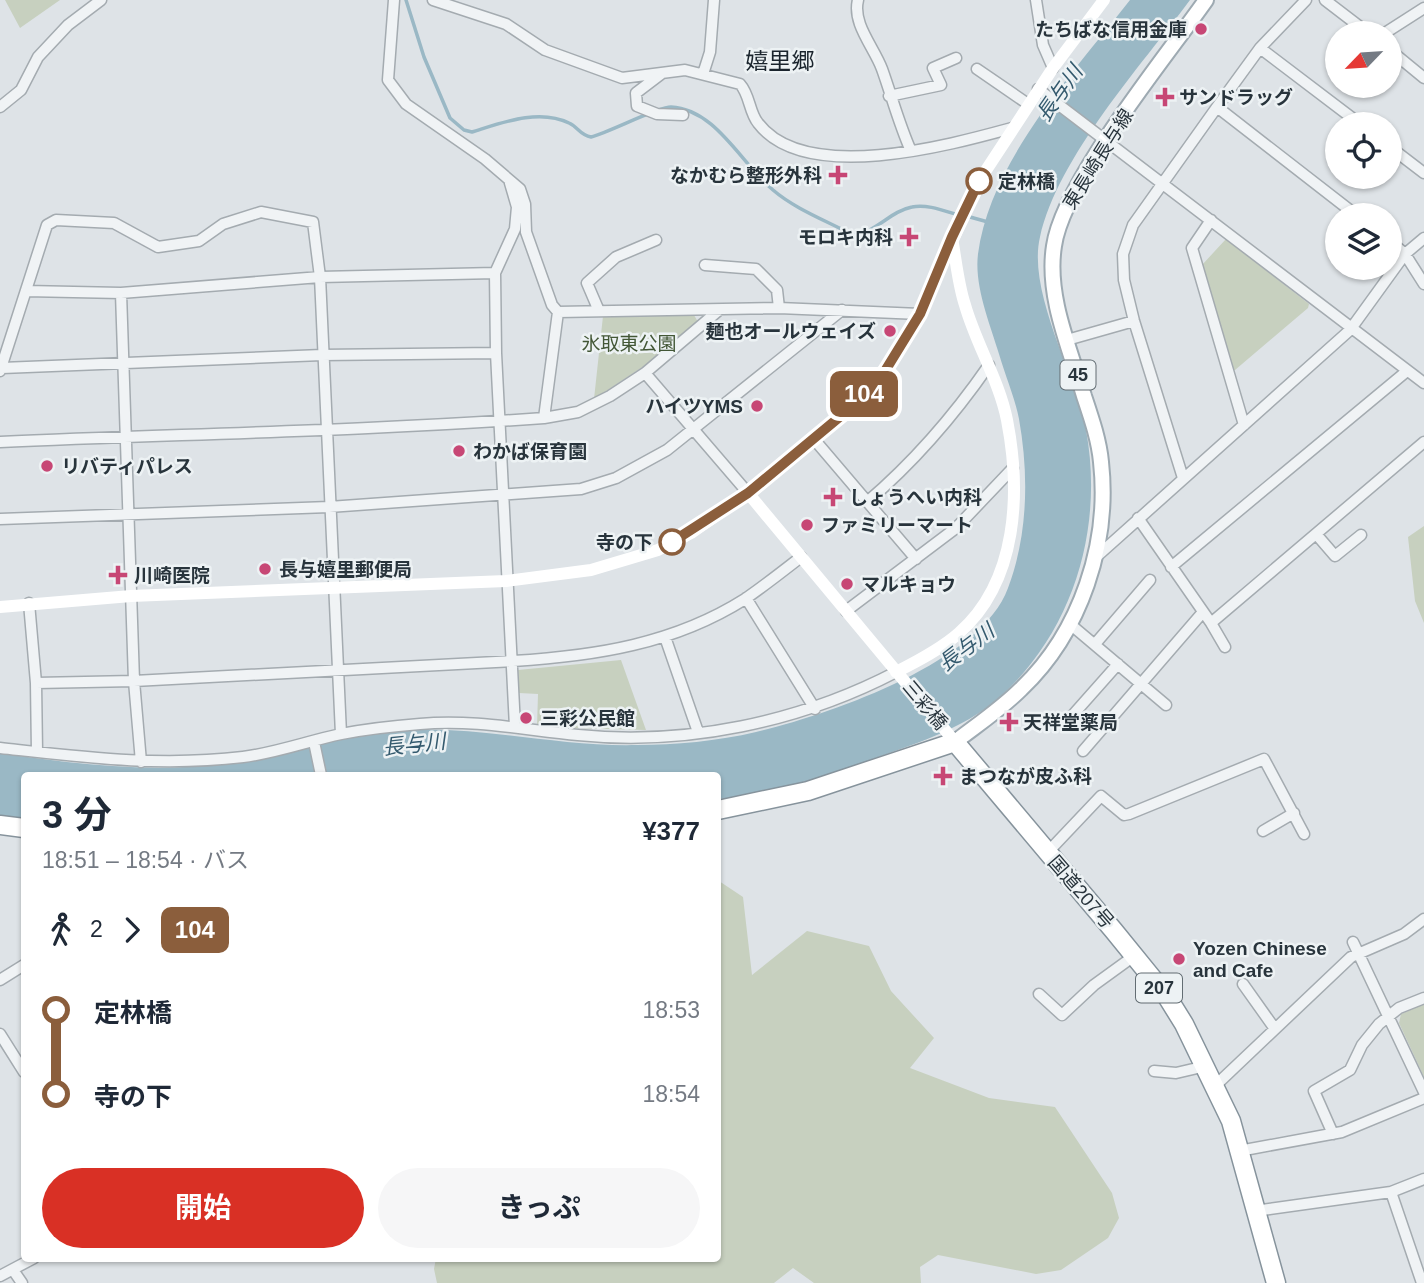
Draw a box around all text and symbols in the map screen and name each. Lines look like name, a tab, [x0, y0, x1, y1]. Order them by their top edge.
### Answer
place label: たちばな信用金庫	[1035, 19, 1187, 40]
marker: たちばな信用金庫	[1193, 21, 1209, 37]
north arrow	[1325, 21, 1402, 98]
map controls	[1325, 21, 1402, 280]
district label: 嬉里郷	[746, 48, 815, 74]
water label: 長与川	[1032, 59, 1088, 125]
place label: サンドラッグ	[1179, 87, 1293, 108]
marker: サンドラッグ	[1157, 89, 1173, 105]
street label: 東長崎長与線	[1059, 105, 1137, 213]
button: locate	[1325, 112, 1402, 189]
place label: なかむら整形外科	[670, 165, 822, 186]
marker: なかむら整形外科	[828, 165, 848, 185]
marker: 定林橋	[966, 168, 992, 194]
place label: 定林橋	[998, 171, 1055, 192]
button: layers	[1325, 203, 1402, 280]
place label: モロキ内科	[798, 227, 893, 248]
marker: モロキ内科	[899, 227, 919, 247]
place label: 麺也オールウェイズ	[706, 321, 876, 342]
marker: 麺也オールウェイズ	[882, 323, 898, 339]
park label: 氷取東公園	[581, 333, 677, 354]
road number: 45	[1060, 360, 1096, 390]
line badge: 104	[824, 371, 904, 417]
text: 104	[844, 380, 884, 407]
place label: ハイツYMS	[645, 396, 743, 417]
marker: ハイツYMS	[749, 398, 765, 414]
place label: わかば保育園	[473, 441, 587, 462]
marker: わかば保育園	[451, 443, 467, 459]
place label: リバティパレス	[61, 456, 193, 477]
marker: リバティパレス	[39, 458, 55, 474]
marker: しょうへい内科	[823, 487, 843, 507]
place label: しょうへい内科	[849, 487, 982, 508]
place label: ファミリーマート	[821, 515, 973, 536]
marker: ファミリーマート	[799, 517, 815, 533]
marker: 寺の下	[659, 529, 685, 555]
place label: 寺の下	[596, 532, 653, 553]
place label: 長与嬉里郵便局	[279, 559, 412, 580]
marker: 長与嬉里郵便局	[257, 561, 273, 577]
marker: 川崎医院	[108, 565, 128, 585]
place label: 川崎医院	[134, 565, 210, 586]
place label: マルキョウ	[861, 574, 956, 595]
marker: マルキョウ	[839, 576, 855, 592]
water label: 長与川	[934, 618, 1000, 675]
street label: 三彩橋	[899, 676, 951, 734]
place label: 三彩公民館	[540, 708, 635, 729]
marker: 三彩公民館	[518, 710, 534, 726]
place label: 天祥堂薬局	[1023, 712, 1118, 733]
marker: 天祥堂薬局	[1001, 714, 1017, 730]
water label: 長与川	[381, 729, 449, 759]
marker: まつなが皮ふ科	[933, 766, 953, 786]
place label: まつなが皮ふ科	[959, 766, 1092, 787]
text: 3 分	[42, 794, 112, 836]
text: ¥377	[642, 816, 700, 846]
text: 18:51 – 18:54 · バス	[42, 847, 249, 873]
street label: 国道207号	[1044, 852, 1118, 932]
icon: walk	[42, 911, 80, 949]
icon: forward	[113, 911, 151, 949]
text: 2	[90, 916, 103, 942]
text: 104	[175, 916, 215, 943]
place label: Yozen Chinese and Cafe	[1193, 938, 1327, 981]
marker: Yozen Chinese and Cafe	[1171, 951, 1187, 967]
road number: 207	[1136, 973, 1182, 1002]
text: 18:53	[642, 997, 700, 1023]
text: 定林橋	[94, 998, 172, 1028]
text: 18:54	[642, 1081, 700, 1107]
text: 寺の下	[94, 1082, 172, 1112]
button: 開始	[42, 1168, 364, 1248]
button: きっぷ	[378, 1168, 700, 1248]

